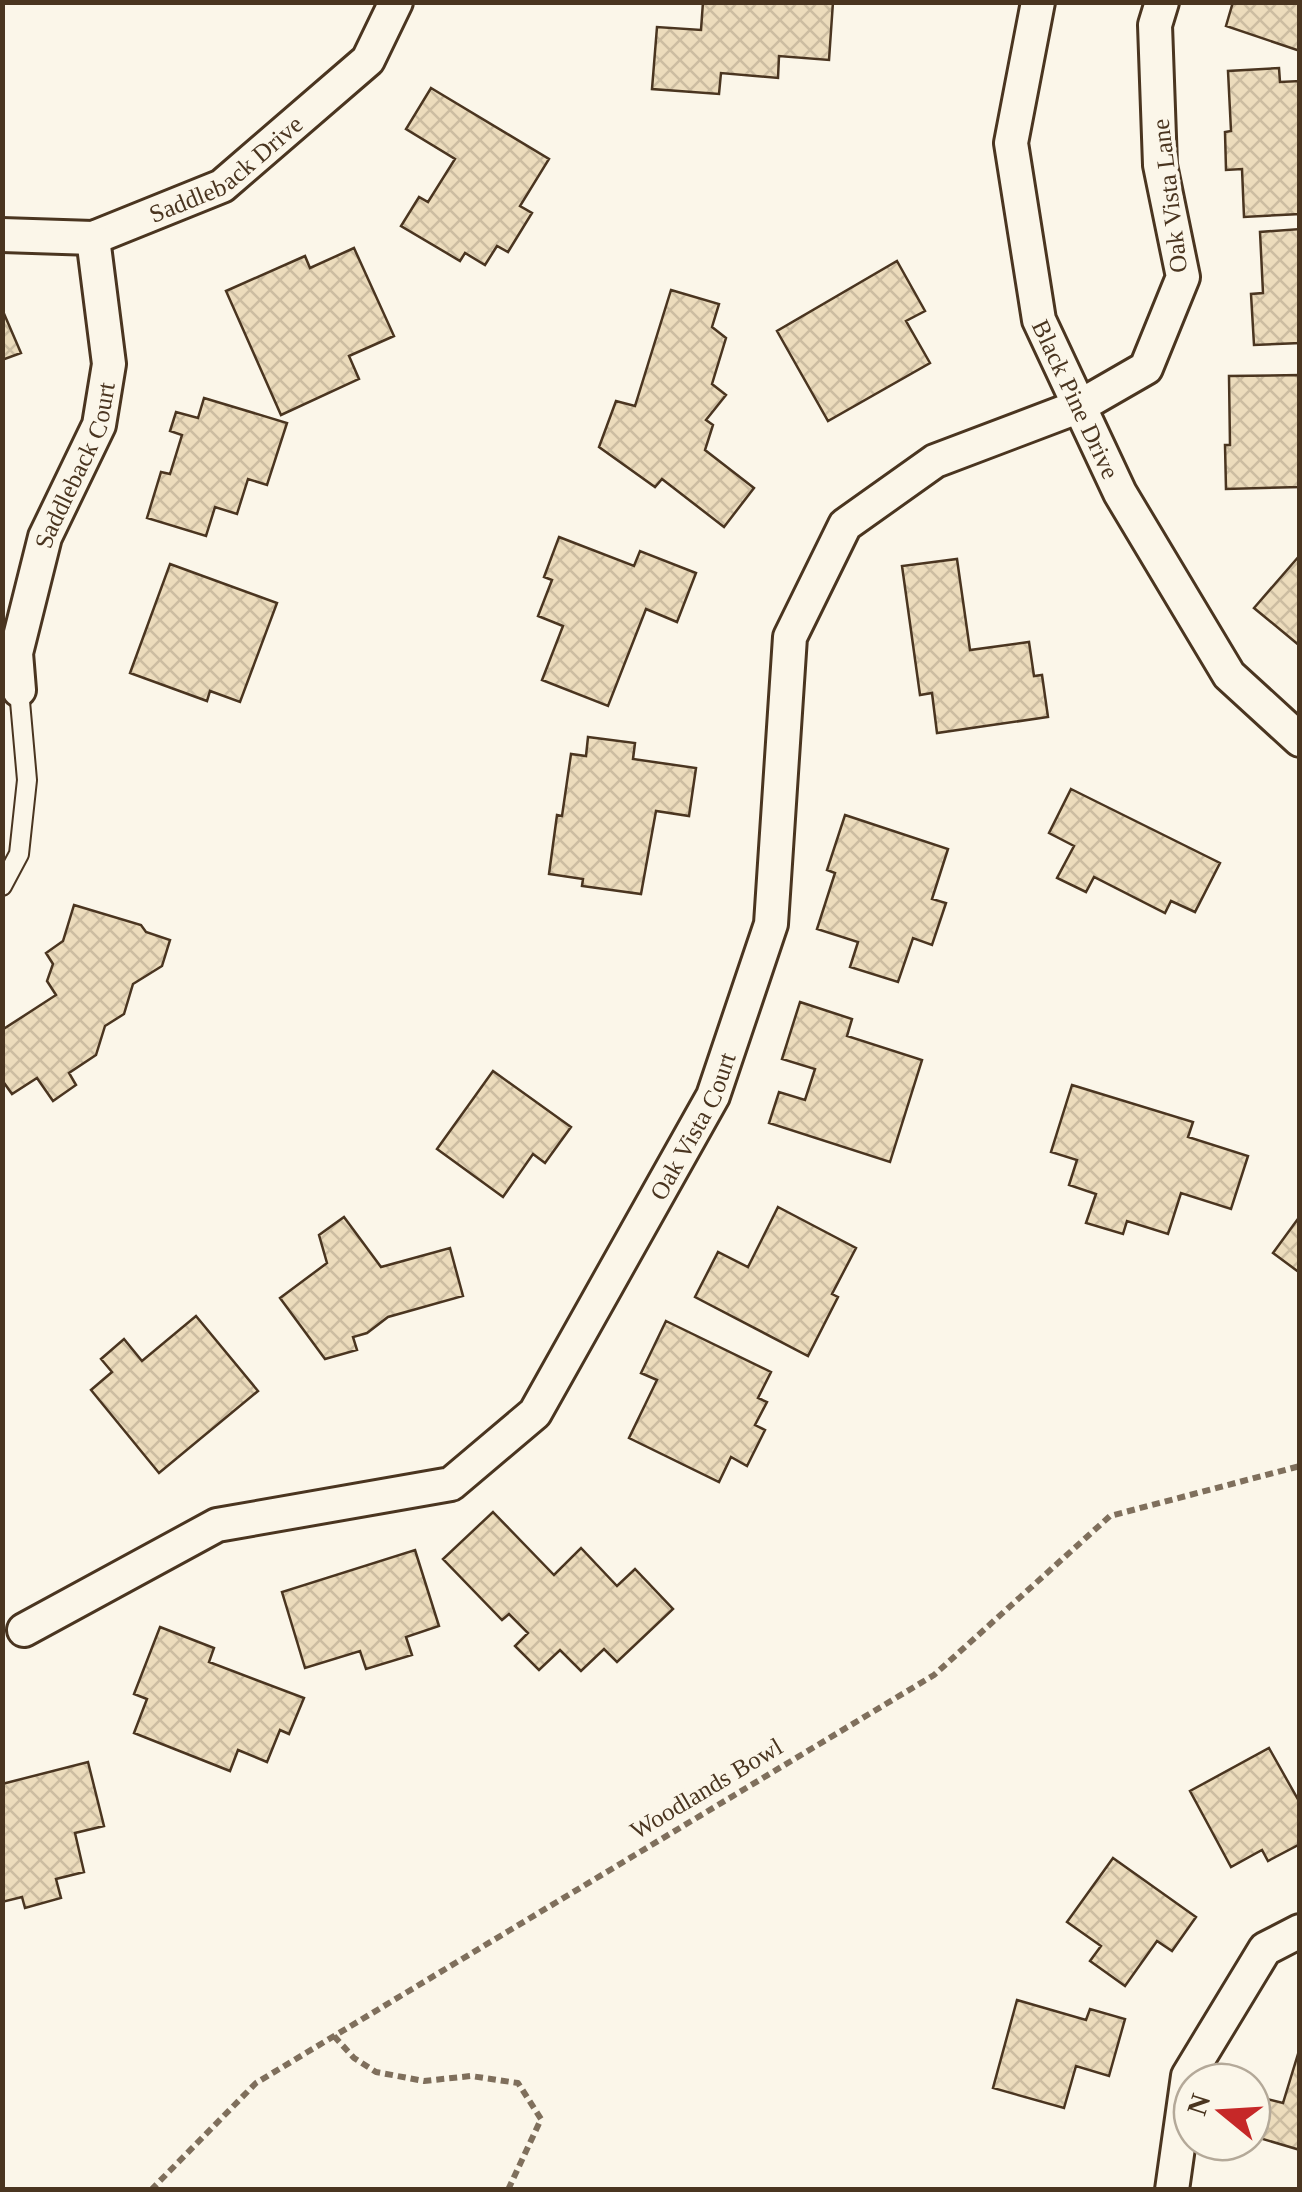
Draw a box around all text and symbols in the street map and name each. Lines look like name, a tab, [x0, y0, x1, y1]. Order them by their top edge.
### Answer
street label: Saddleback Drive	[145, 110, 308, 228]
street label: Oak Vista Lane	[1147, 117, 1192, 274]
street label: Black Pine Drive	[1027, 315, 1124, 483]
street label: Saddleback Court	[30, 380, 120, 551]
street label: Oak Vista Court	[644, 1049, 741, 1205]
street label: Woodlands Bowl	[625, 1732, 787, 1844]
north arrow	[1172, 2062, 1272, 2162]
text: N	[1181, 2090, 1217, 2119]

